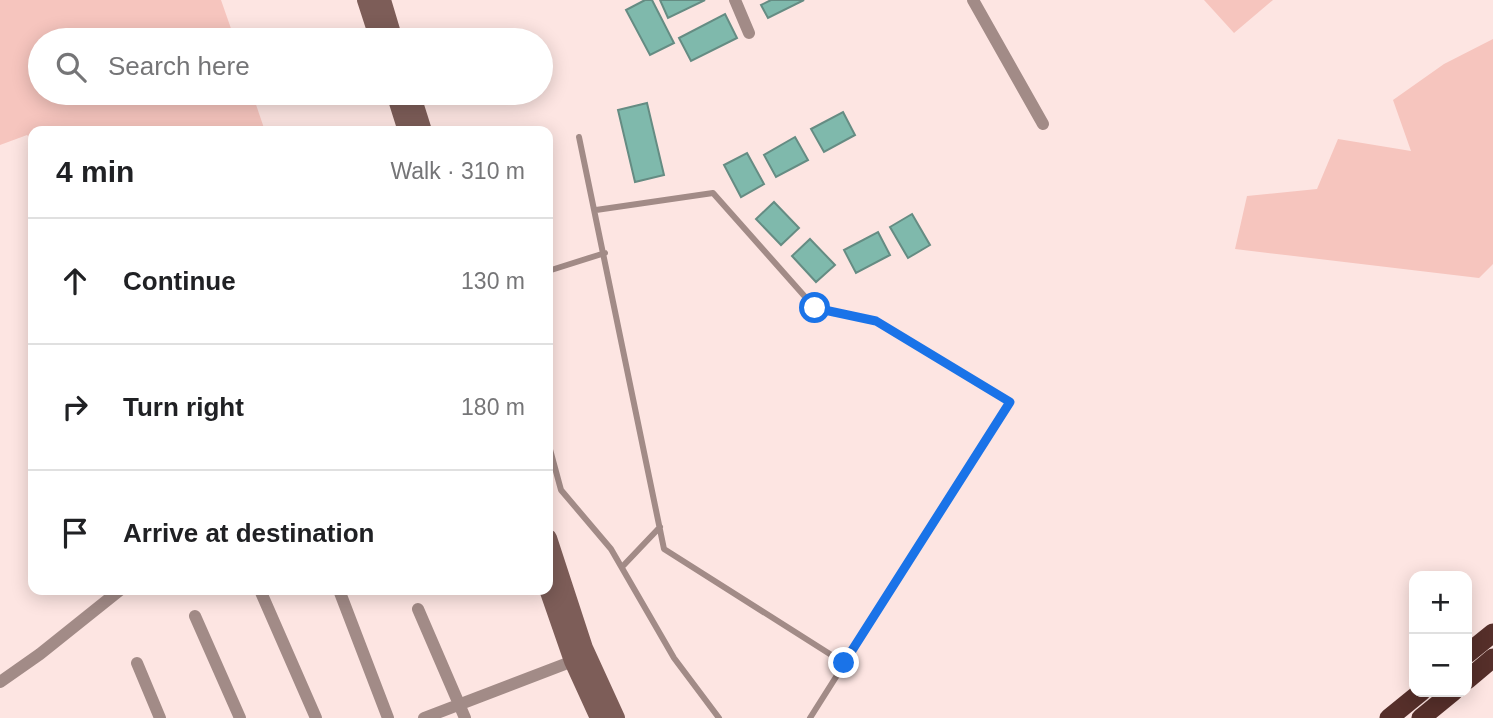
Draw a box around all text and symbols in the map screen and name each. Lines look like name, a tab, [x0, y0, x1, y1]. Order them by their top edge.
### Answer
search box	[28, 28, 553, 105]
icon: search	[52, 48, 90, 86]
text: Search here	[108, 51, 250, 81]
text: 4 min	[56, 155, 134, 188]
text: Walk · 310 m	[390, 158, 525, 184]
icon: ahead	[56, 262, 94, 300]
text: Continue	[123, 266, 236, 296]
text: 130 m	[461, 268, 525, 294]
route start	[799, 292, 830, 323]
icon: right	[56, 388, 94, 426]
text: Turn right	[123, 392, 244, 422]
text: 180 m	[461, 394, 525, 420]
icon: arrive	[56, 514, 94, 552]
text: Arrive at destination	[123, 518, 374, 548]
map controls	[1409, 571, 1472, 697]
button: +	[1409, 571, 1472, 634]
button: −	[1409, 634, 1472, 697]
route end	[828, 647, 859, 678]

